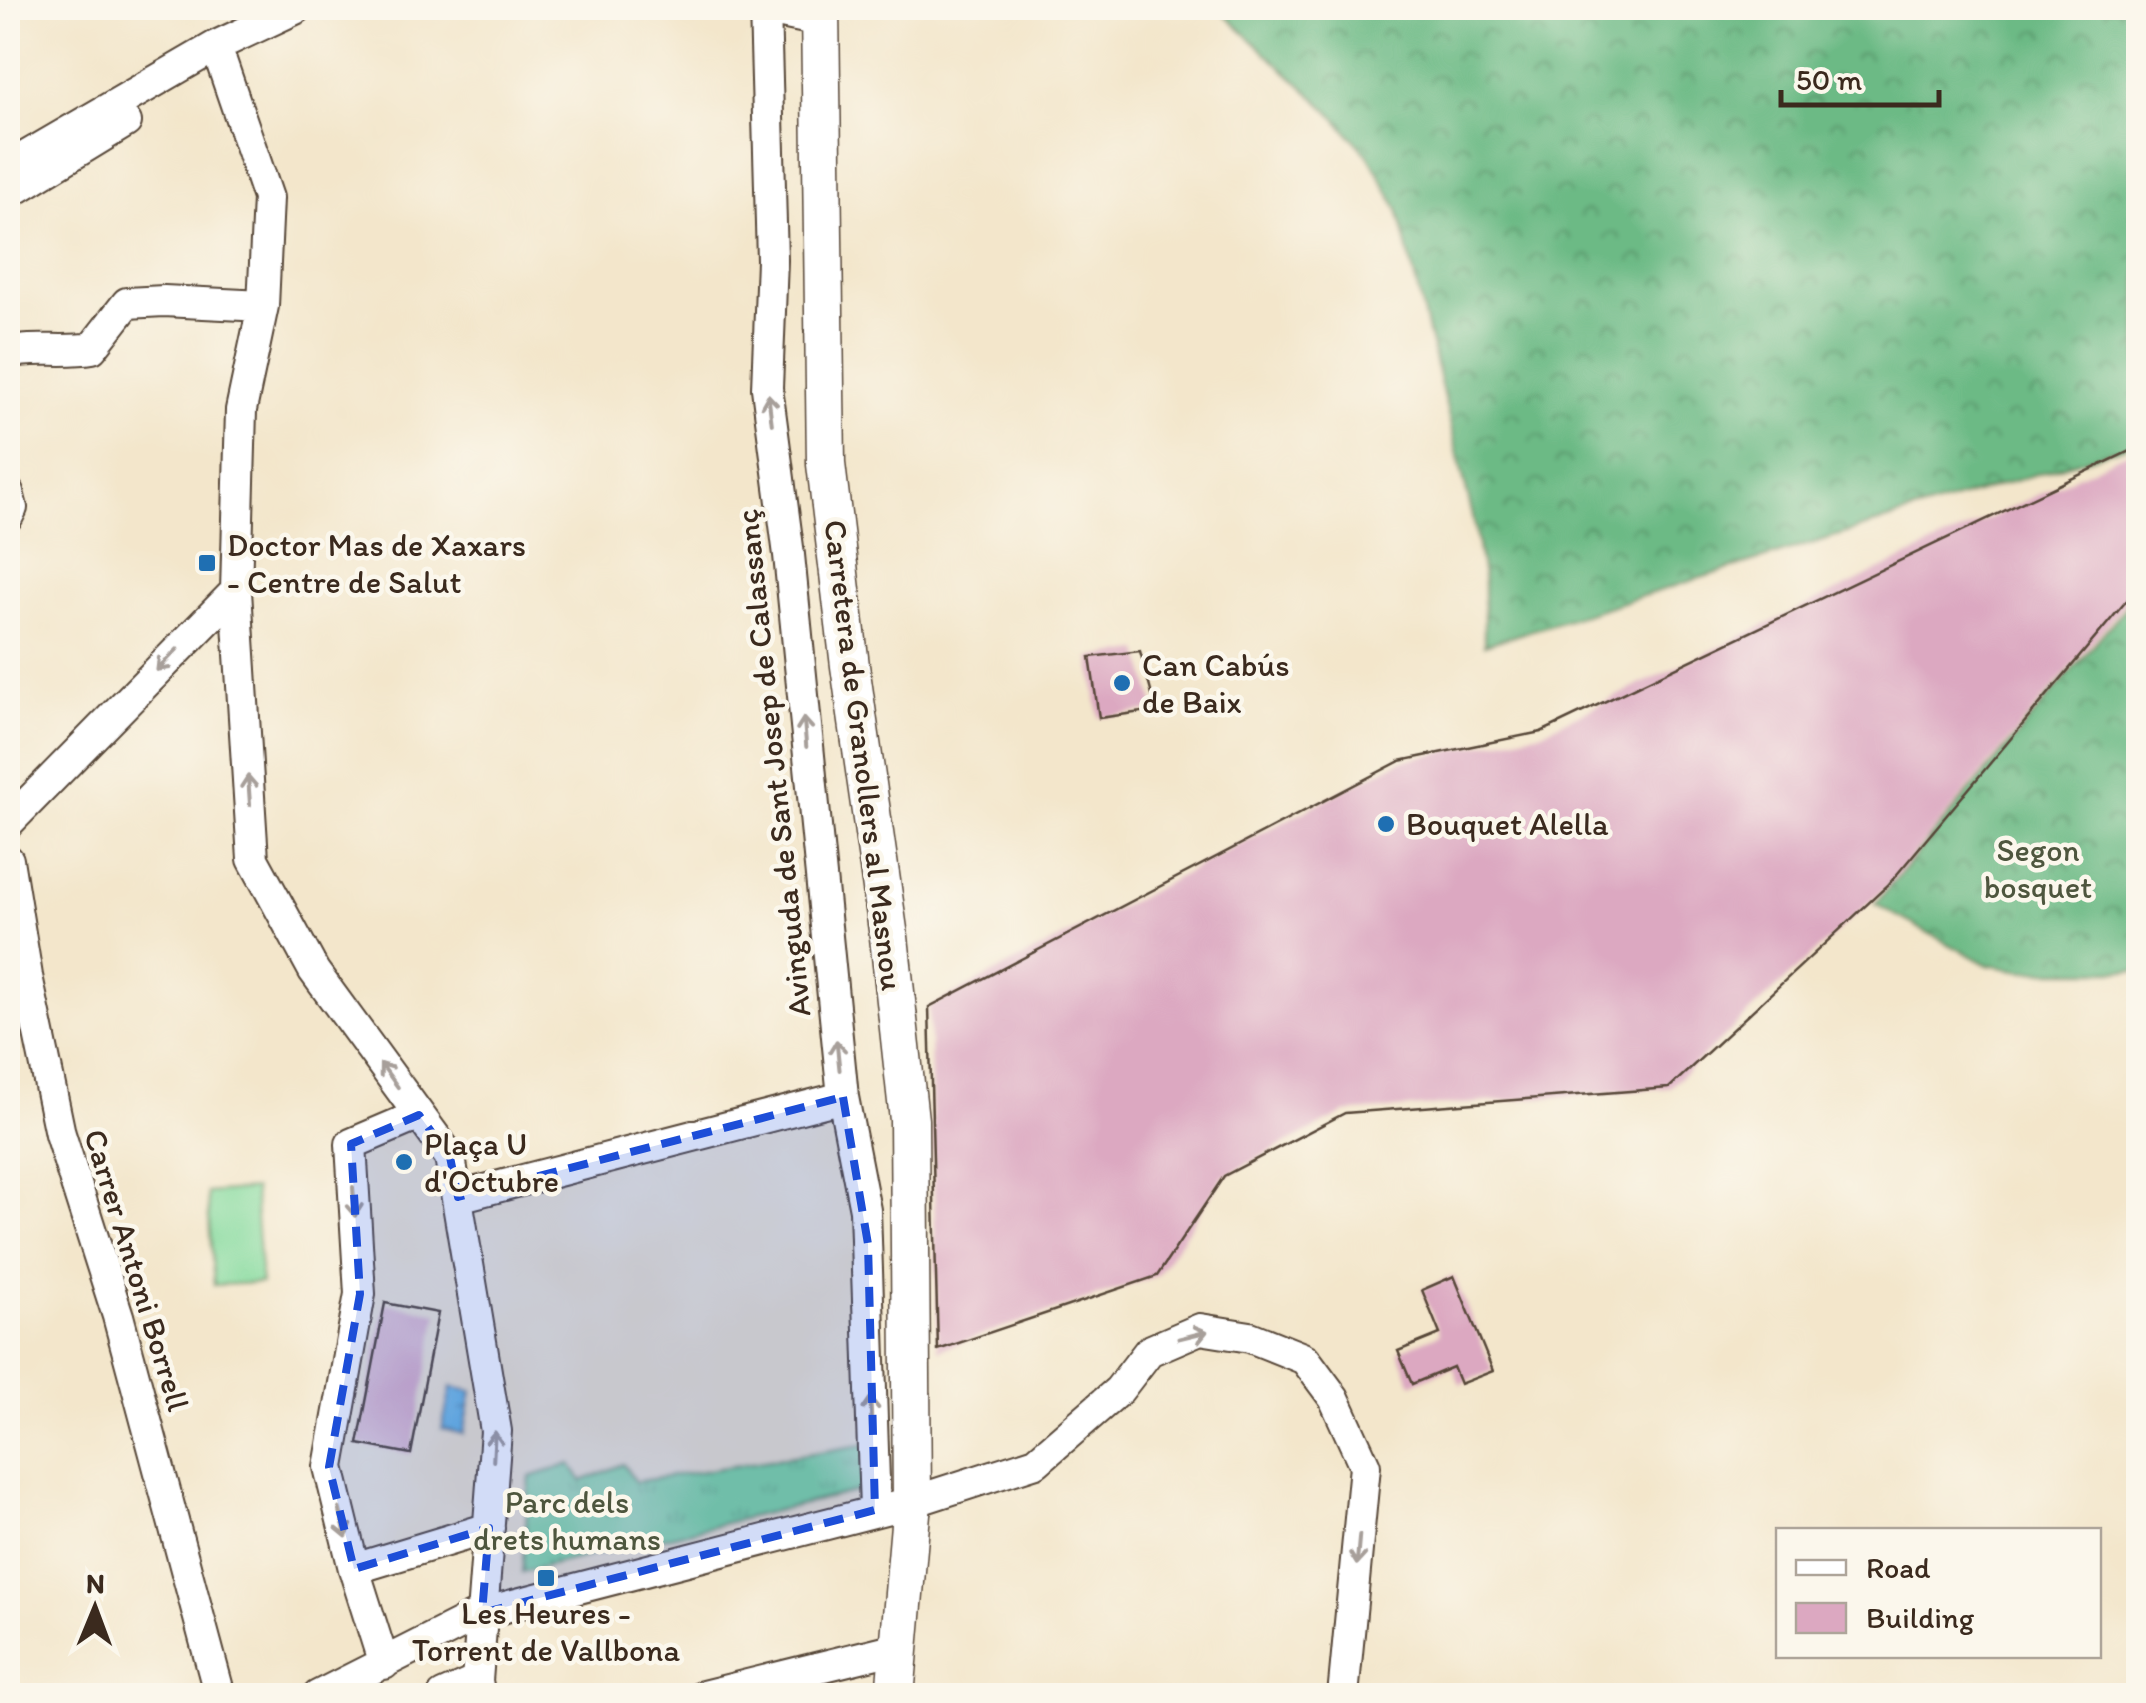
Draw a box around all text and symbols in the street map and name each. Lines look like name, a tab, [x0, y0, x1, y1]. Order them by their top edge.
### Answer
scale bar	[1781, 45, 1938, 107]
text: 50 m	[1796, 61, 1862, 98]
one-way arrow	[760, 393, 779, 425]
street label: Avinguda de Sant Josep de Calassanç	[727, 507, 819, 1019]
street label: Carretera de Granollers al Masnou	[816, 517, 912, 993]
place label: Doctor Mas de Xaxars - Centre de Salut	[227, 526, 526, 601]
marker: Doctor Mas de Xaxars - Centre de Salut	[196, 552, 218, 574]
place label: Can Cabús de Baix	[1142, 646, 1290, 721]
one-way arrow	[156, 648, 180, 672]
marker: Can Cabús de Baix	[1111, 672, 1133, 694]
one-way arrow	[796, 716, 815, 748]
one-way arrow	[239, 774, 258, 806]
place label: Bouquet Alella	[1406, 805, 1609, 843]
marker: Bouquet Alella	[1375, 813, 1397, 835]
park label: Segon bosquet	[1984, 831, 2092, 906]
one-way arrow	[828, 1039, 847, 1072]
one-way arrow	[379, 1061, 400, 1089]
street label: Carrer Antoni Borrell	[76, 1124, 198, 1416]
place label: Plaça U d'Octubre	[424, 1125, 559, 1200]
marker: Plaça U d'Octubre	[393, 1151, 415, 1173]
one-way arrow	[345, 1186, 364, 1218]
one-way arrow	[1177, 1324, 1209, 1343]
one-way arrow	[862, 1397, 881, 1429]
one-way arrow	[485, 1430, 504, 1463]
park label: Parc dels drets humans	[473, 1483, 661, 1558]
one-way arrow	[335, 1506, 353, 1538]
legend	[1776, 1528, 2101, 1658]
one-way arrow	[1349, 1533, 1368, 1565]
text: Road	[1866, 1549, 1931, 1586]
north arrow	[45, 1558, 145, 1658]
text: N	[86, 1566, 105, 1600]
marker: Les Heures - Torrent de Vallbona	[535, 1567, 557, 1589]
place label: Les Heures - Torrent de Vallbona	[412, 1594, 680, 1669]
text: Building	[1866, 1599, 1975, 1636]

